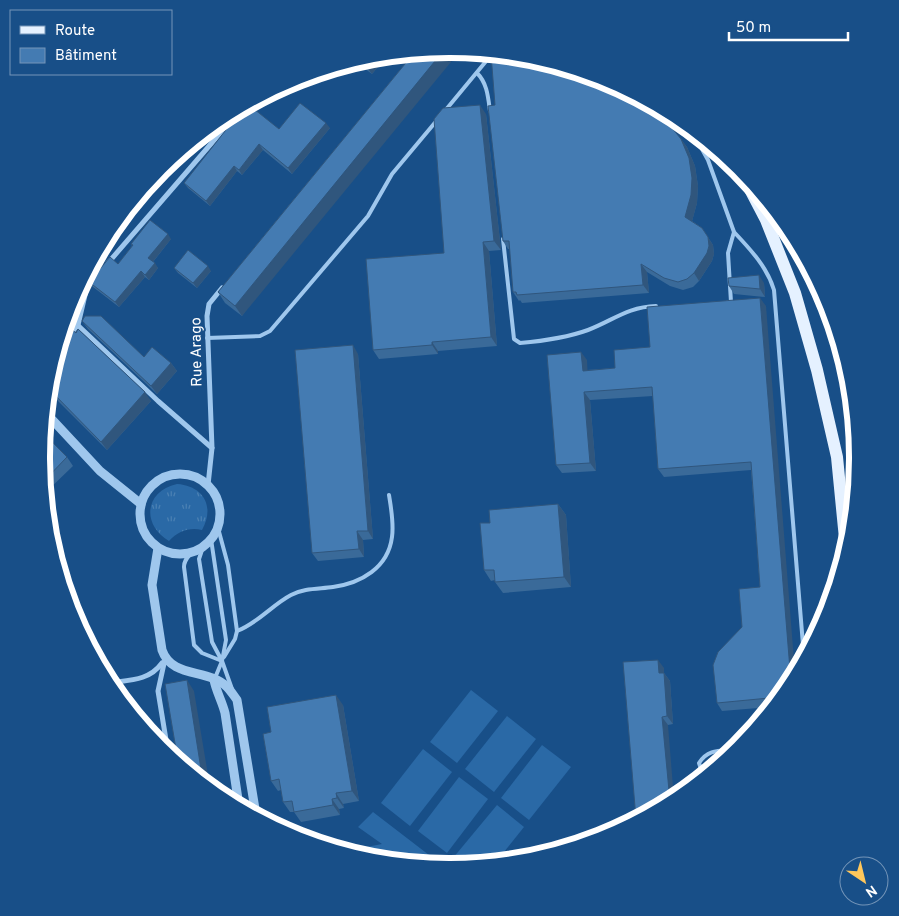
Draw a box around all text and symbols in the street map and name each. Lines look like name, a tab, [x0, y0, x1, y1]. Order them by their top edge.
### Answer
legend	[10, 10, 172, 75]
scale bar	[729, 10, 848, 42]
text: 50 m	[736, 19, 771, 38]
text: Route	[55, 22, 95, 41]
text: Bâtiment	[55, 47, 117, 66]
street label: Rue Arago	[187, 317, 208, 387]
north arrow	[839, 856, 889, 906]
text: N	[862, 881, 880, 900]

